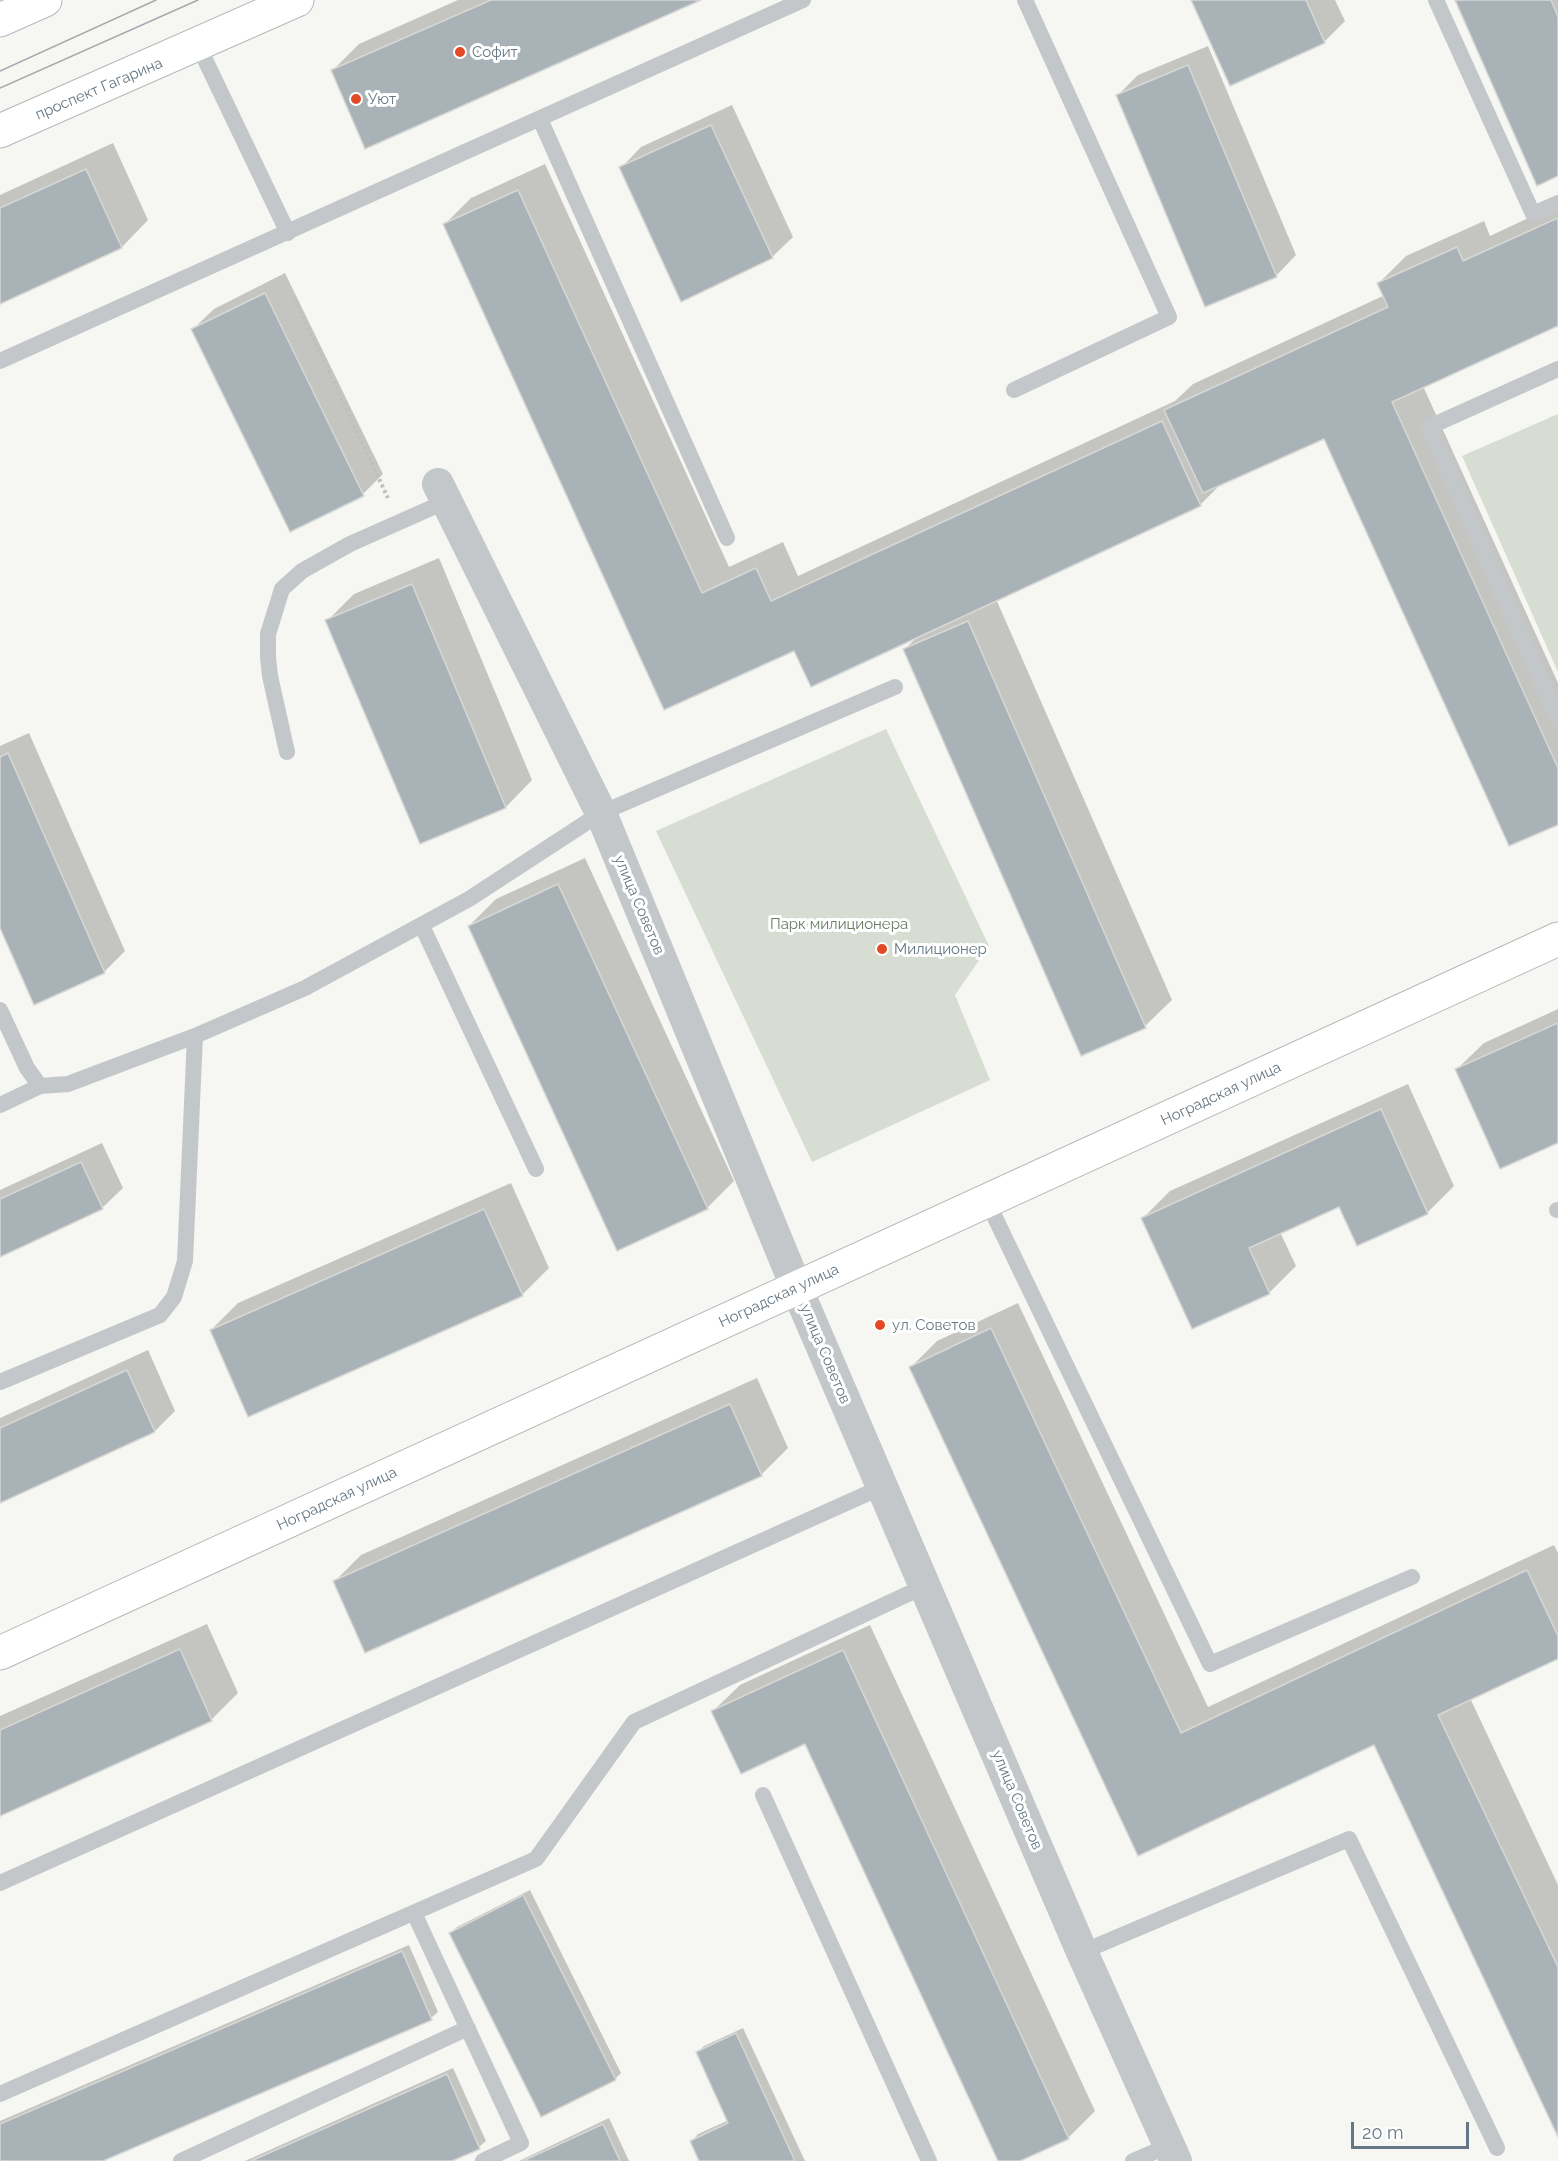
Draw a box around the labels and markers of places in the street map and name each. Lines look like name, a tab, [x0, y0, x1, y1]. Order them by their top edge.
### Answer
place label: Софит	[472, 43, 518, 61]
marker: Софит	[453, 45, 467, 59]
place label: Уют	[368, 90, 396, 108]
marker: Уют	[349, 92, 363, 106]
place label: Милиционер	[894, 940, 987, 958]
marker: Милиционер	[875, 942, 889, 956]
place label: ул. Советов	[892, 1316, 975, 1334]
marker: ул. Советов	[873, 1318, 887, 1332]

